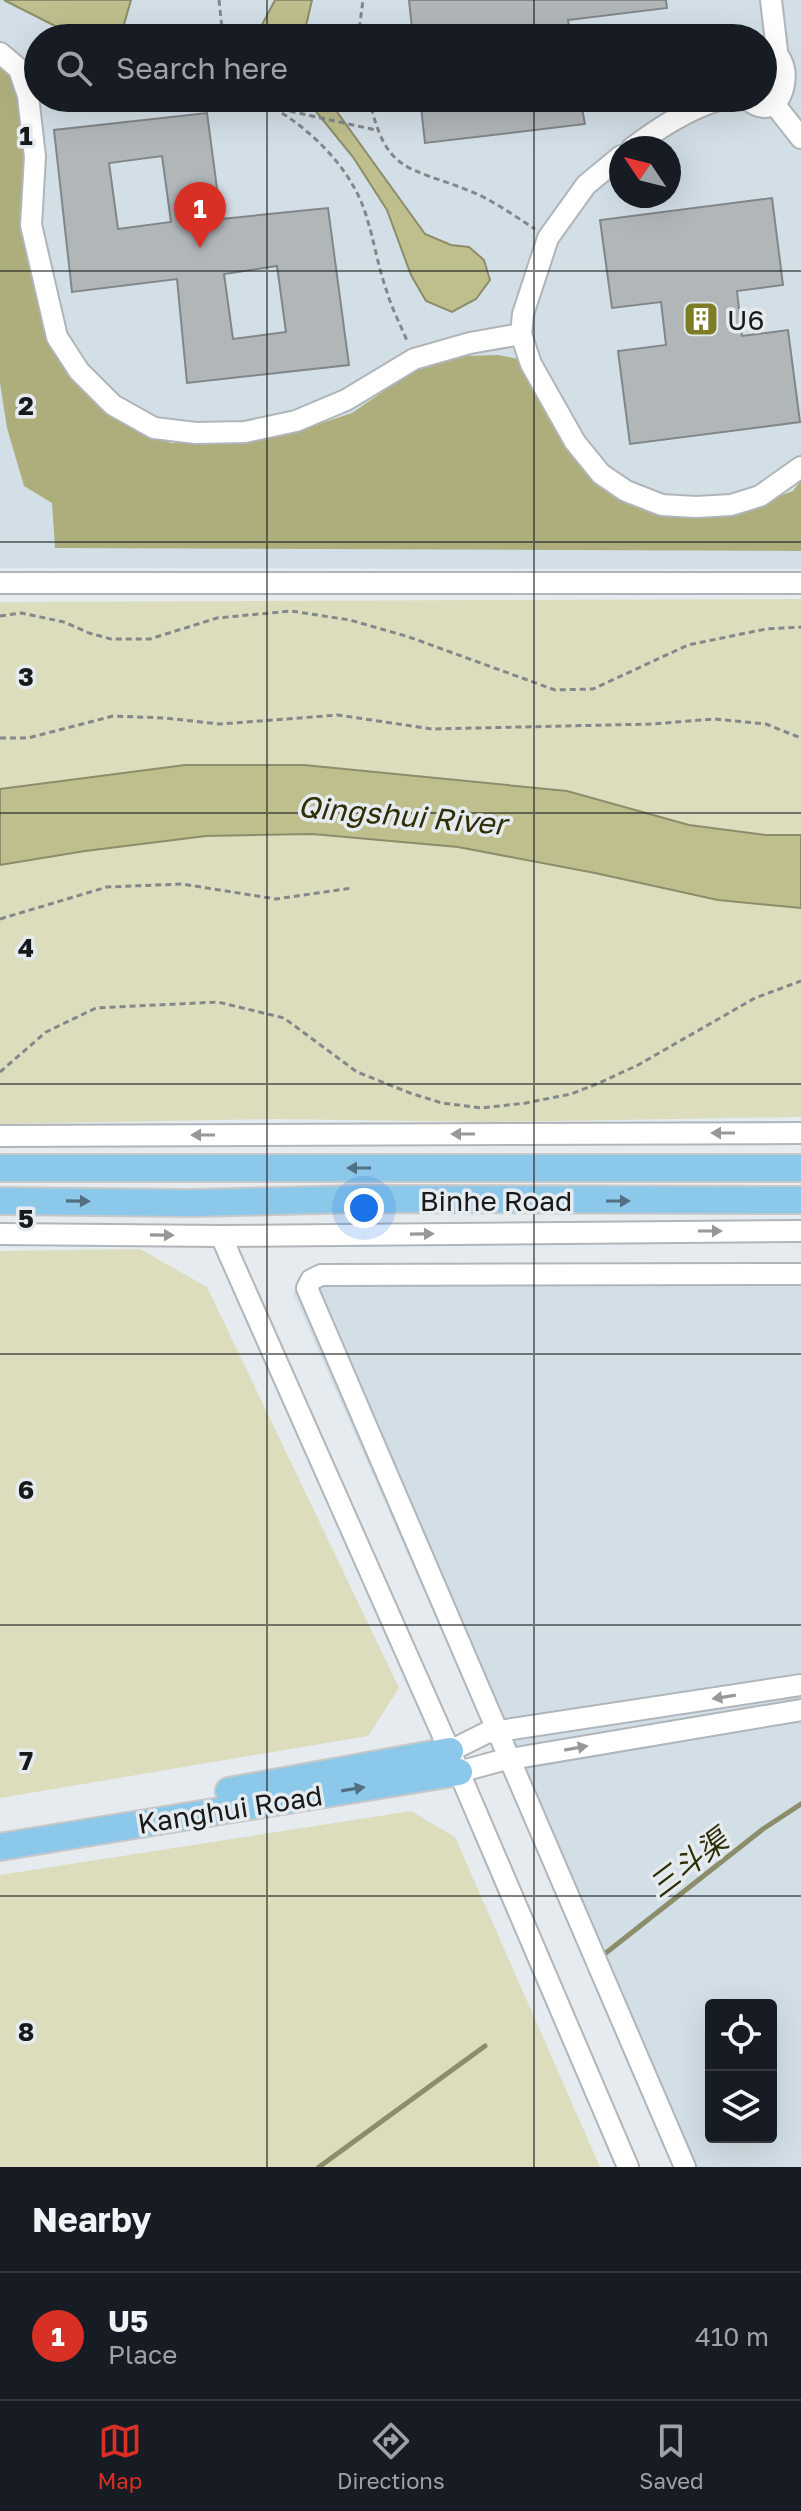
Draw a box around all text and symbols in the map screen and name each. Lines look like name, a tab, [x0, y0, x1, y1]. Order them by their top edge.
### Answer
search box	[24, 24, 777, 112]
icon: search	[52, 46, 96, 90]
text: Search here	[116, 50, 288, 86]
text: 1	[19, 120, 33, 151]
north arrow	[609, 136, 681, 208]
pin: 1	[174, 182, 226, 248]
building icon: U6	[682, 300, 720, 338]
place label: U6	[727, 303, 764, 336]
text: 2	[18, 390, 34, 421]
text: 3	[18, 661, 34, 692]
water label: Qingshui River	[296, 788, 512, 842]
text: 4	[18, 932, 34, 963]
one-way arrow	[710, 1127, 735, 1139]
one-way arrow	[450, 1128, 475, 1140]
one-way arrow	[190, 1129, 215, 1141]
one-way arrow	[346, 1162, 371, 1174]
street label: Binhe Road	[420, 1184, 572, 1217]
your location	[344, 1188, 384, 1228]
one-way arrow	[66, 1195, 91, 1207]
one-way arrow	[606, 1195, 631, 1207]
text: 5	[18, 1203, 34, 1234]
one-way arrow	[698, 1225, 723, 1237]
one-way arrow	[410, 1227, 435, 1240]
one-way arrow	[150, 1229, 175, 1241]
text: 6	[18, 1474, 34, 1505]
one-way arrow	[711, 1691, 736, 1704]
one-way arrow	[563, 1741, 588, 1754]
text: 7	[19, 1745, 33, 1776]
street label: Kanghui Road	[135, 1778, 325, 1840]
one-way arrow	[341, 1782, 366, 1795]
water label: 三斗渠	[641, 1819, 738, 1904]
map controls	[705, 1999, 777, 2143]
button: locate	[705, 1999, 777, 2071]
text: 8	[18, 2016, 34, 2047]
button: layers	[705, 2071, 777, 2143]
text: Nearby	[32, 2199, 152, 2239]
text: U5	[108, 2303, 148, 2339]
text: 1	[51, 2321, 65, 2352]
text: 410 m	[695, 2321, 769, 2352]
text: Place	[108, 2339, 177, 2370]
tab: Map	[97, 2419, 142, 2494]
tab: Directions	[337, 2419, 445, 2494]
tab: Saved	[639, 2419, 704, 2494]

